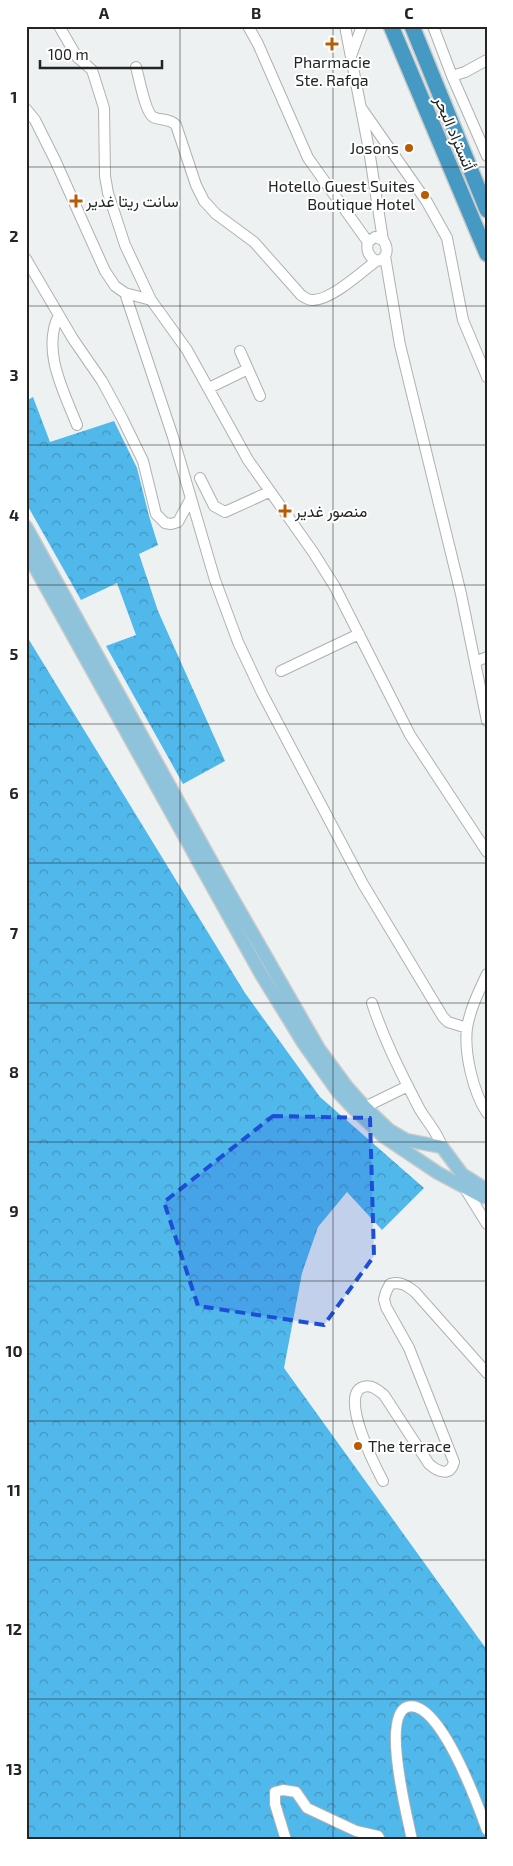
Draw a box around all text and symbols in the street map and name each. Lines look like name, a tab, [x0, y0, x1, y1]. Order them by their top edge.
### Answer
text: A	[99, 3, 110, 22]
text: B	[251, 3, 261, 22]
text: C	[404, 3, 414, 22]
scale bar	[40, 38, 162, 70]
marker: Pharmacie Ste. Rafqa	[326, 38, 338, 50]
text: 100 m	[48, 45, 89, 63]
place label: Pharmacie Ste. Rafqa	[293, 52, 371, 89]
text: 1	[11, 87, 17, 106]
street label: أتستراد البحر	[429, 92, 480, 174]
place label: Josons	[350, 138, 399, 157]
marker: Josons	[403, 142, 415, 154]
place label: Hotello Guest Suites Boutique Hotel	[268, 176, 415, 213]
marker: Hotello Guest Suites Boutique Hotel	[419, 189, 431, 201]
place label: سانت ريتا غدير	[85, 191, 179, 212]
marker: سانت ريتا غدير	[70, 195, 82, 207]
text: 2	[9, 226, 19, 245]
text: 3	[9, 365, 19, 384]
place label: منصور غدير	[294, 501, 367, 522]
text: 4	[9, 505, 19, 524]
marker: منصور غدير	[279, 505, 291, 517]
text: 5	[10, 644, 19, 663]
text: 6	[9, 783, 19, 802]
text: 7	[10, 923, 19, 942]
text: 8	[9, 1062, 19, 1081]
text: 9	[9, 1201, 19, 1220]
text: 10	[5, 1341, 23, 1360]
place label: The terrace	[368, 1436, 451, 1455]
marker: The terrace	[352, 1440, 364, 1452]
text: 11	[7, 1480, 21, 1499]
text: 12	[6, 1619, 22, 1638]
text: 13	[6, 1759, 22, 1778]

